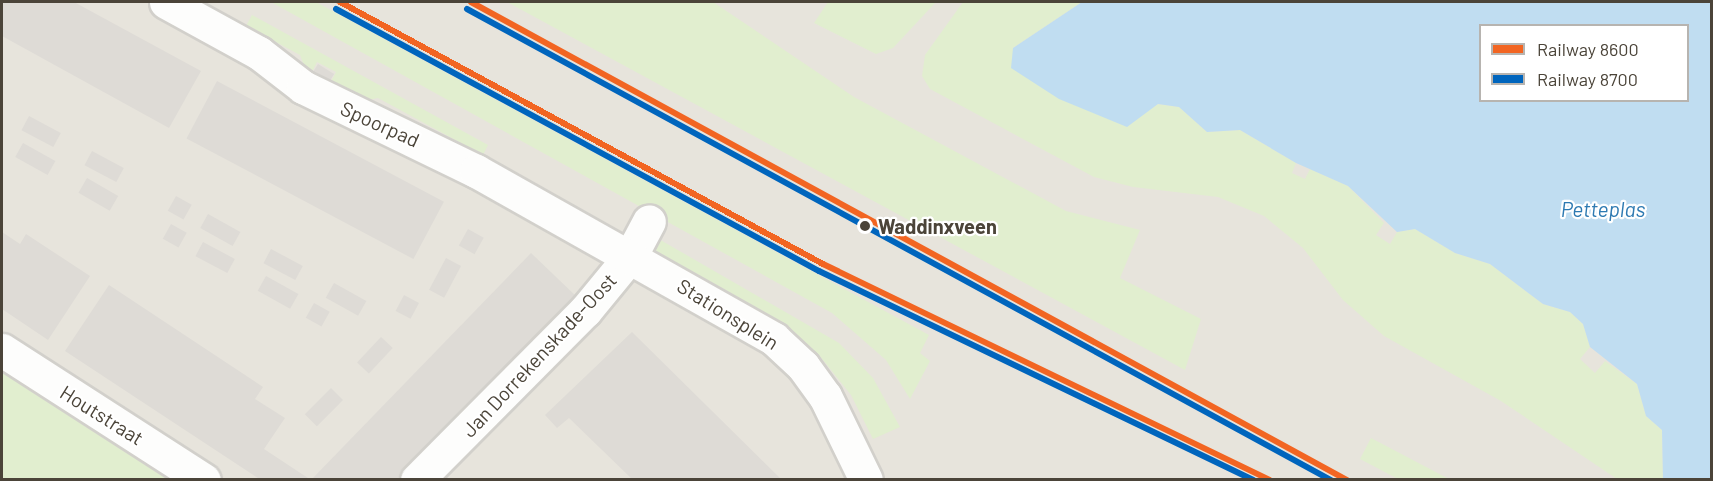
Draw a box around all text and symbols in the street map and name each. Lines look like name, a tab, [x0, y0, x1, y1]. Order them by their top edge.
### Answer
legend	[1479, 24, 1689, 102]
text: Railway 8600	[1537, 38, 1639, 60]
text: Railway 8700	[1537, 68, 1638, 90]
street label: Spoorpad	[337, 96, 423, 152]
water label: Petteplas	[1561, 196, 1645, 222]
place label: Waddinxveen	[878, 214, 997, 238]
marker: Waddinxveen	[856, 217, 874, 235]
street label: Jan Dorrekenskade-Oost	[457, 268, 621, 442]
street label: Stationsplein	[673, 273, 783, 355]
street label: Houtstraat	[56, 380, 148, 450]

